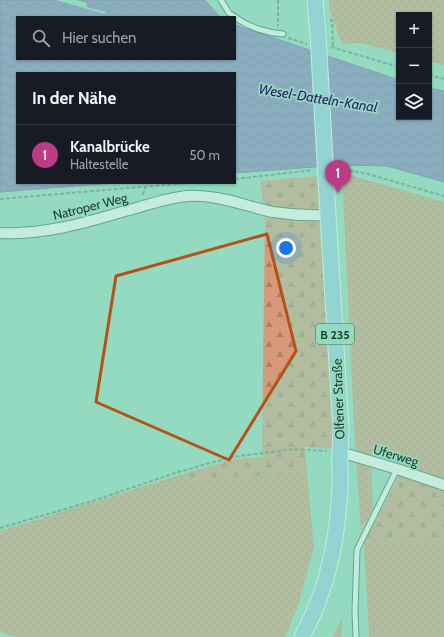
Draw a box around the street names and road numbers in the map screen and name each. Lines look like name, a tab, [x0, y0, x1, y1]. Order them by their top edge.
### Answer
street label: Natroper Weg	[51, 189, 130, 223]
road number: B 235	[316, 324, 354, 344]
street label: Olfener Straße	[329, 358, 347, 440]
street label: Uferweg	[371, 441, 421, 470]

